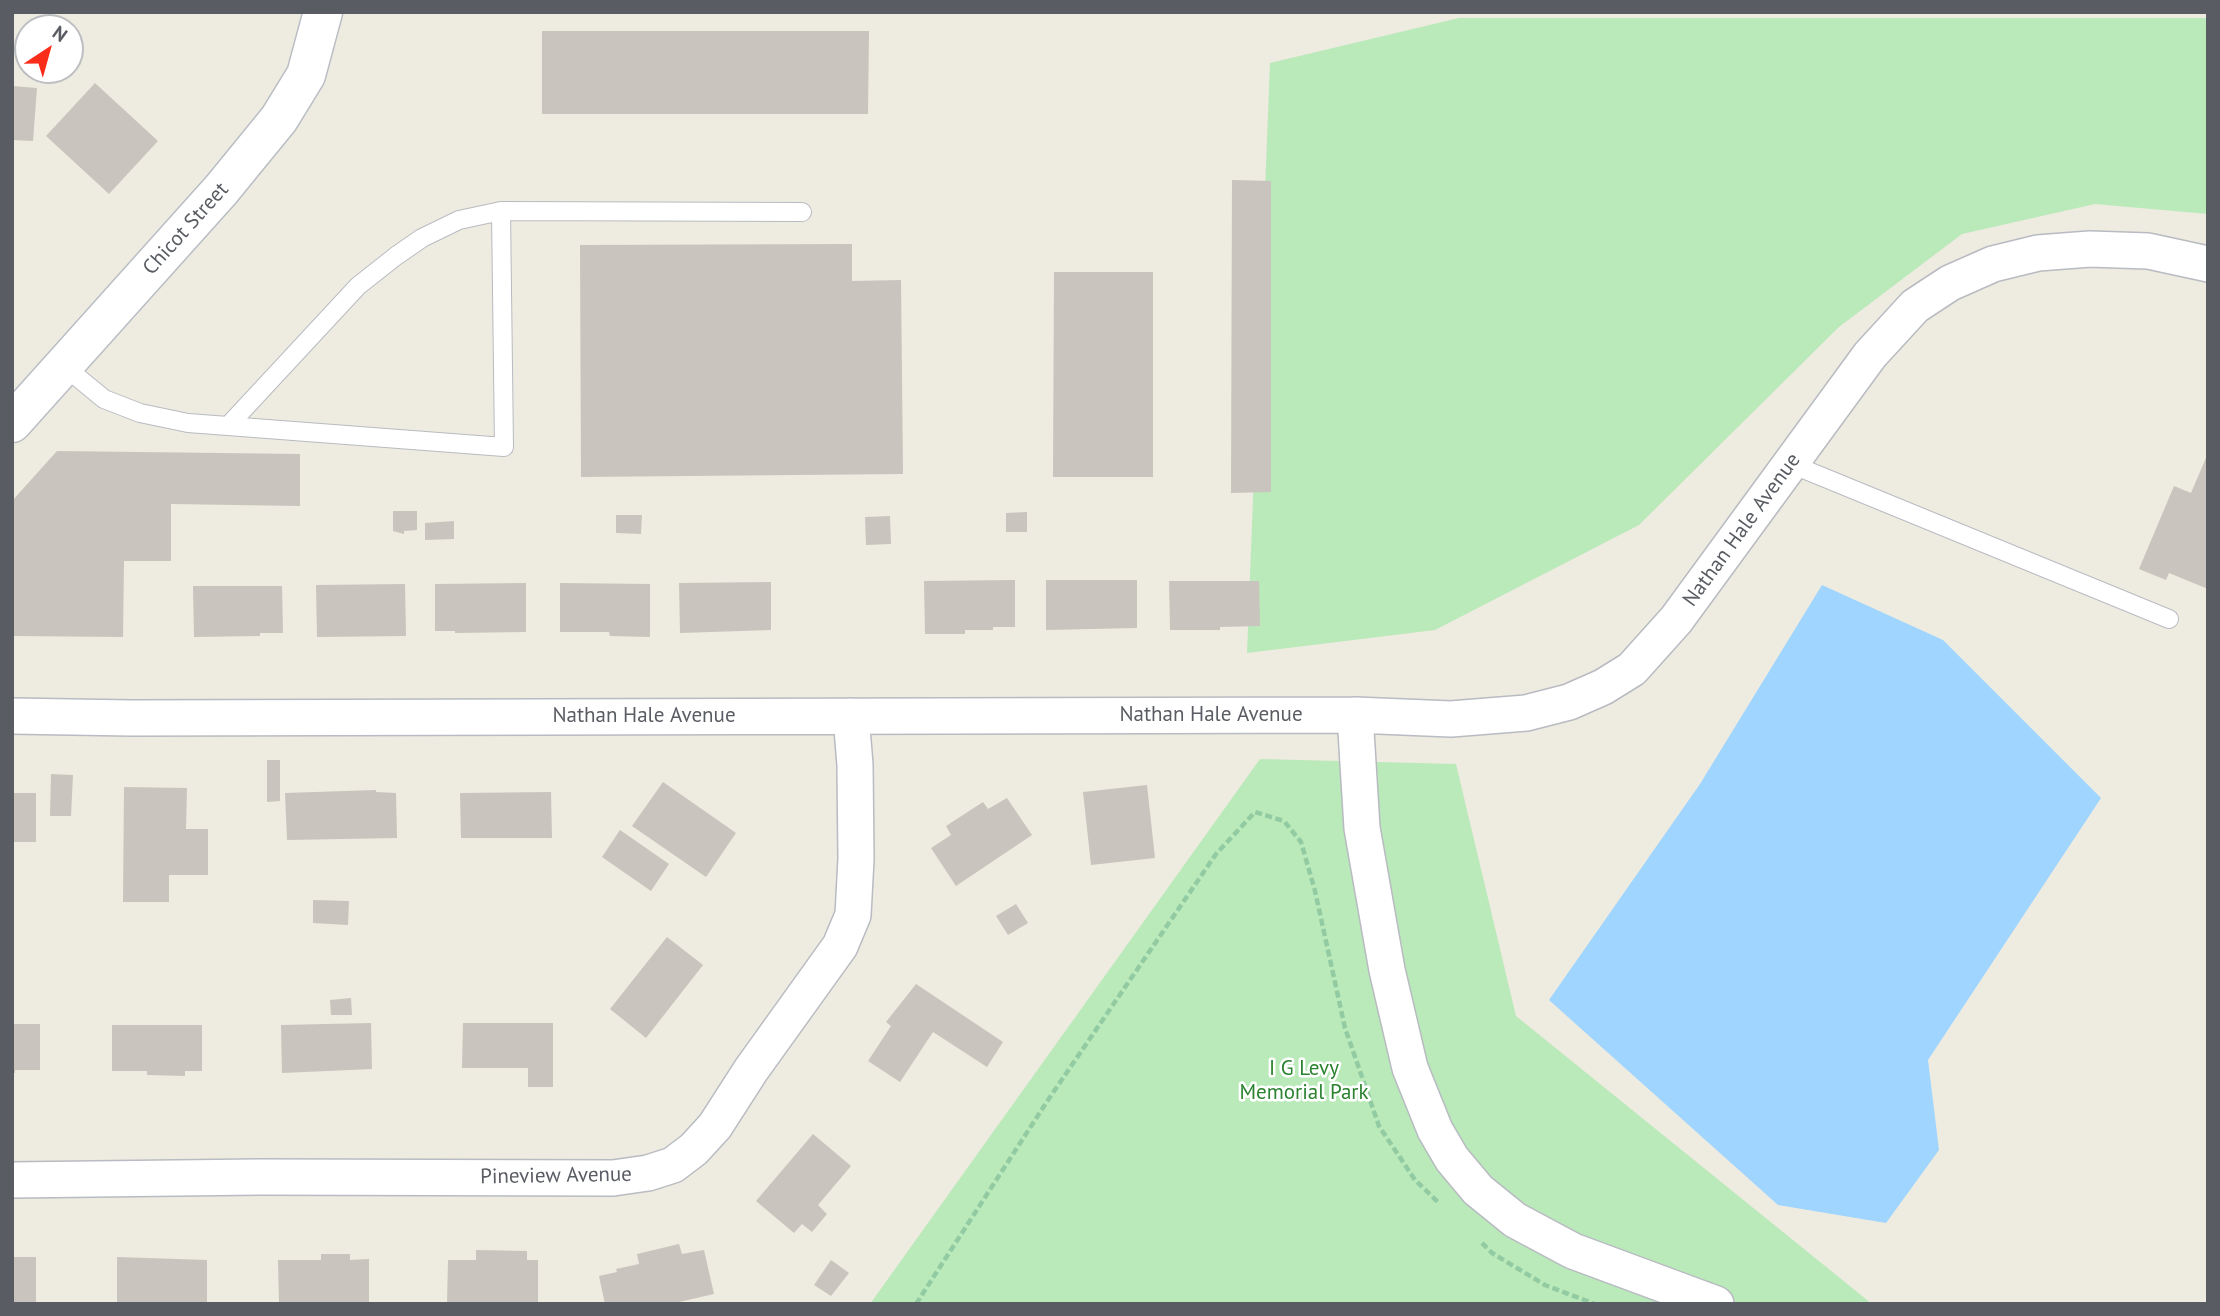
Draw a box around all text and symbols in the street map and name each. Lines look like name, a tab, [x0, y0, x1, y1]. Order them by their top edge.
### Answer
north arrow	[14, 14, 84, 84]
text: N	[48, 20, 72, 47]
street label: Chicot Street	[138, 178, 234, 280]
street label: Nathan Hale Avenue	[1678, 448, 1806, 612]
street label: Nathan Hale Avenue	[1119, 702, 1303, 728]
street label: Nathan Hale Avenue	[552, 703, 736, 729]
park label: I G Levy Memorial Park	[1239, 1056, 1369, 1106]
street label: Pineview Avenue	[480, 1162, 632, 1190]

